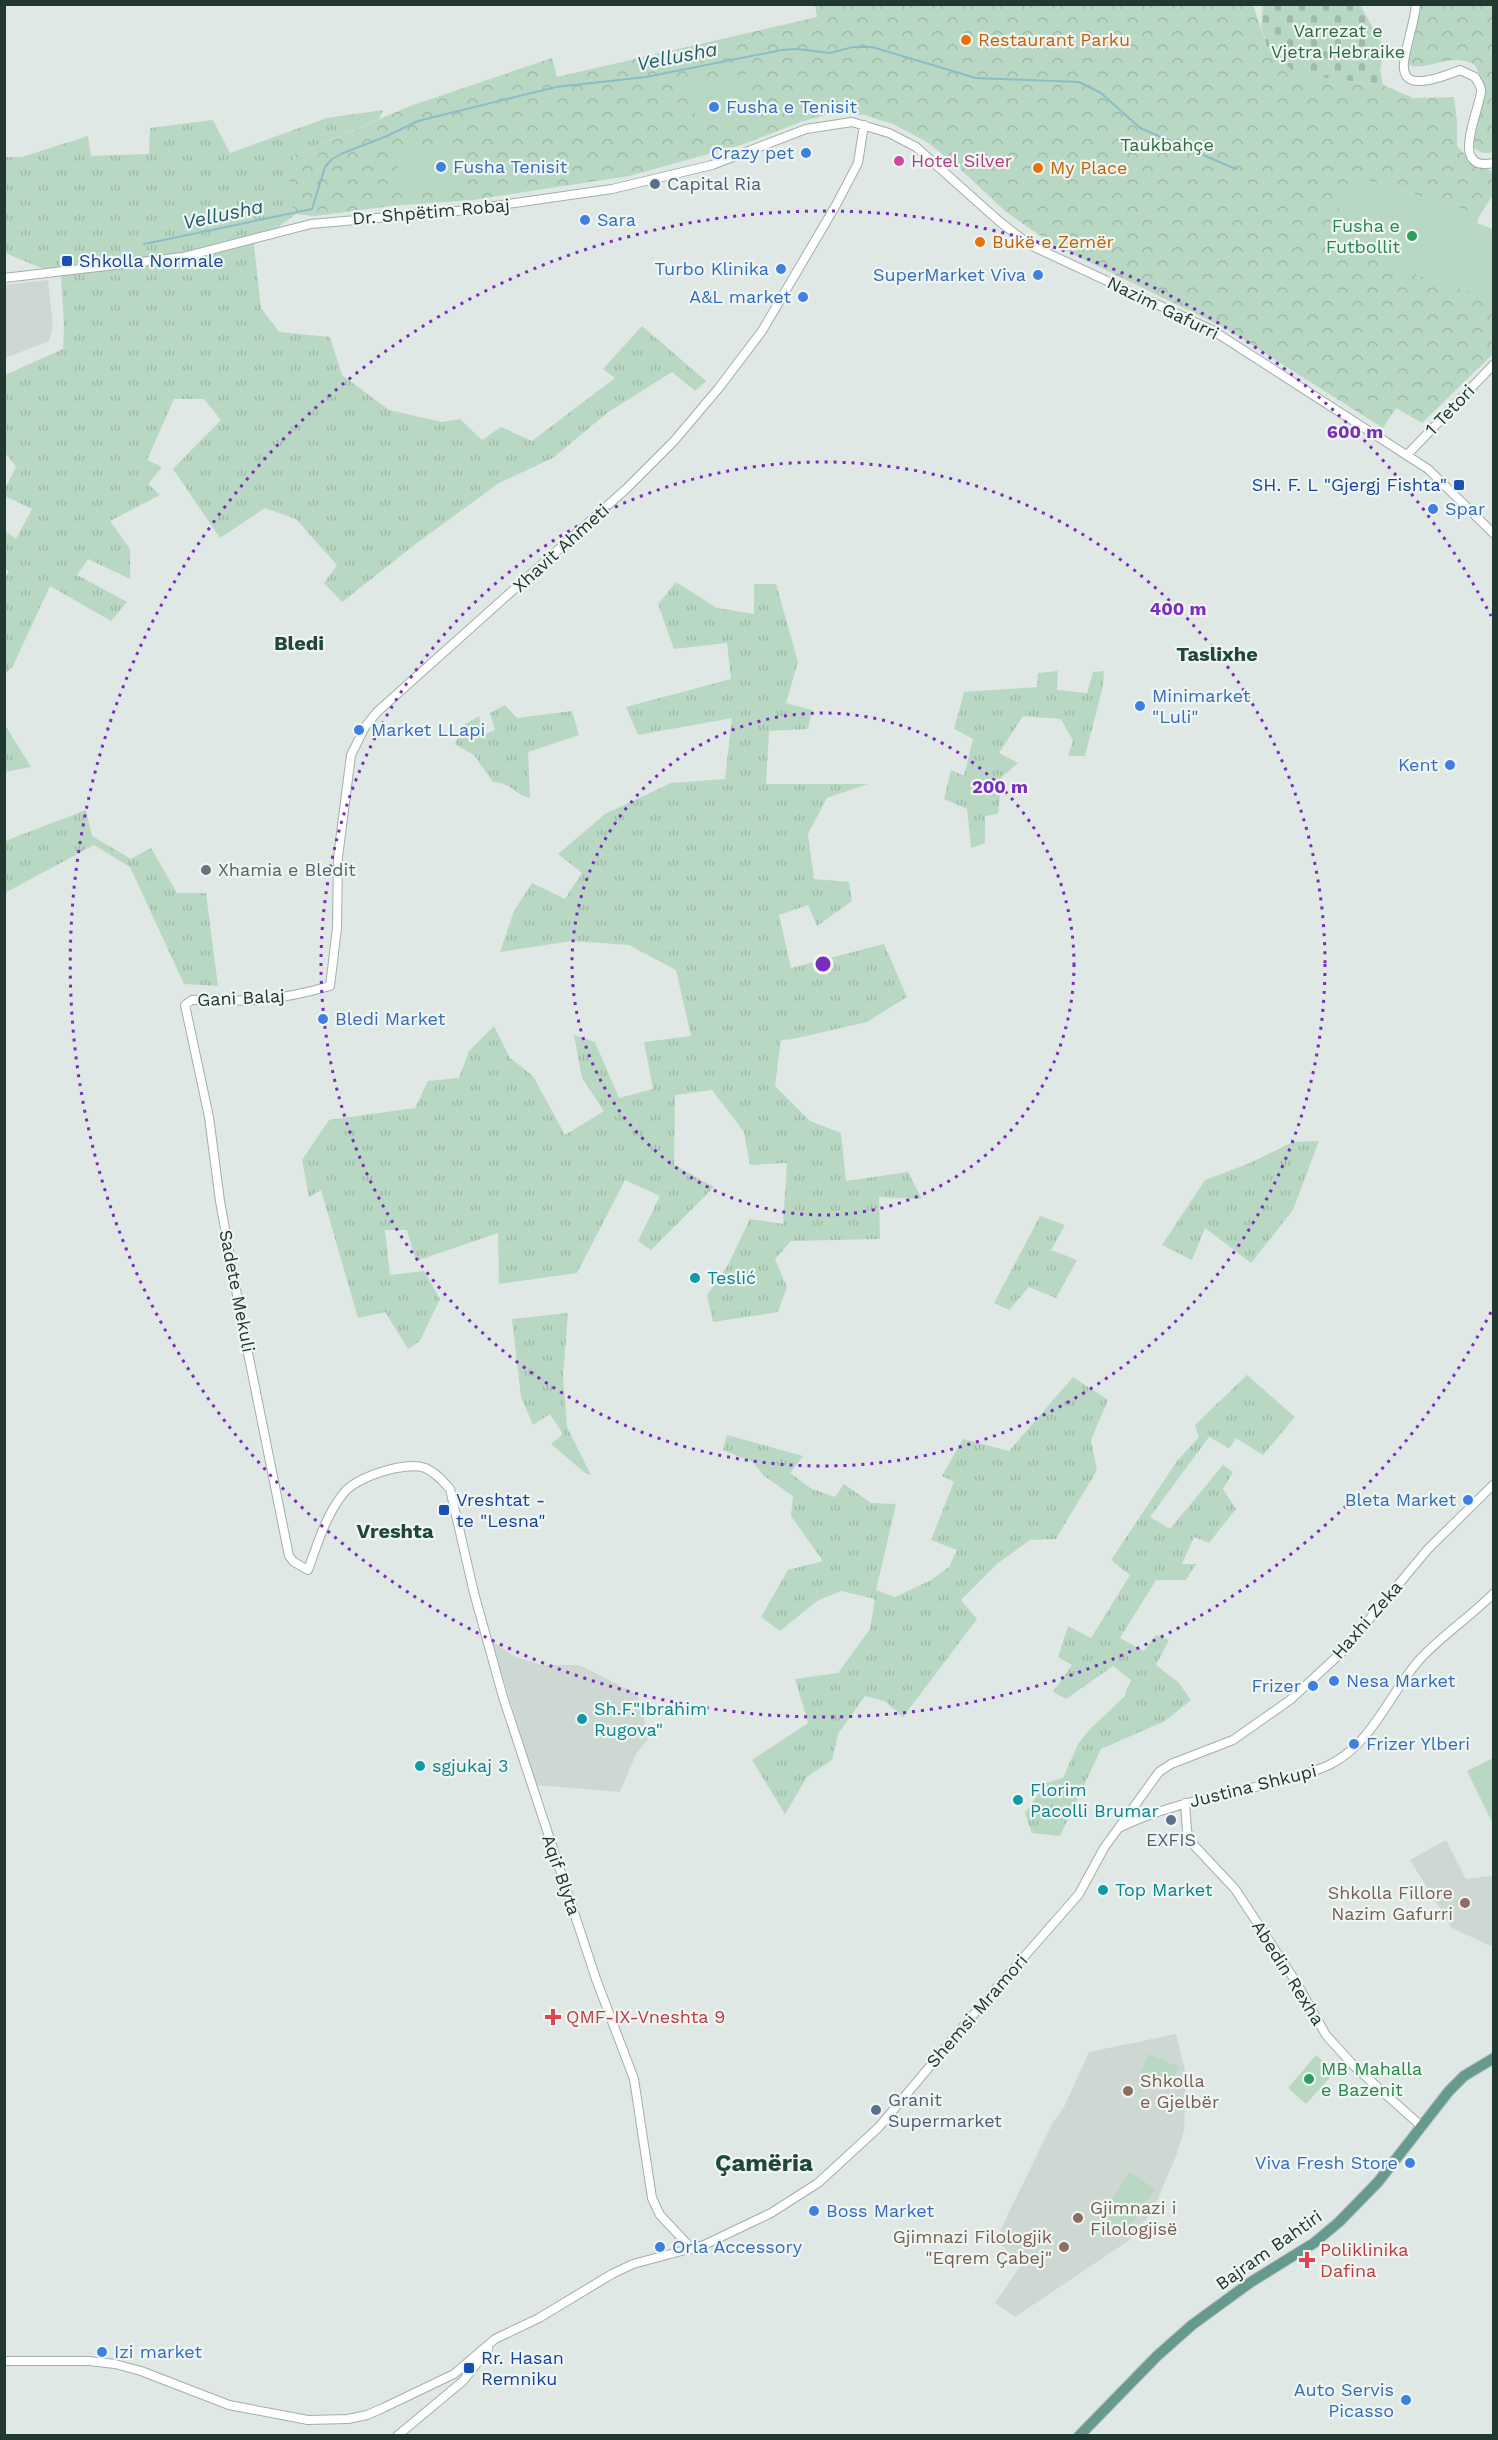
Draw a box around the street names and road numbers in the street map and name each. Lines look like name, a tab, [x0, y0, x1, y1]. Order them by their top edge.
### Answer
street label: Dr. Shpëtim Robaj	[351, 194, 511, 229]
street label: Nazim Gafurri	[1104, 271, 1223, 344]
street label: 1 Tetori	[1420, 380, 1479, 439]
street label: Xhavit Ahmeti	[508, 499, 613, 596]
street label: Gani Balaj	[197, 985, 285, 1010]
street label: Sadete Mekuli	[215, 1228, 260, 1354]
street label: Haxhi Zeka	[1327, 1576, 1406, 1663]
street label: Justina Shkupi	[1187, 1760, 1319, 1811]
street label: Aqif Blyta	[538, 1832, 585, 1918]
street label: Abedin Rexha	[1248, 1916, 1329, 2029]
street label: Shemsi Mramori	[922, 1950, 1032, 2072]
street label: Bajram Bahtiri	[1212, 2205, 1326, 2294]

